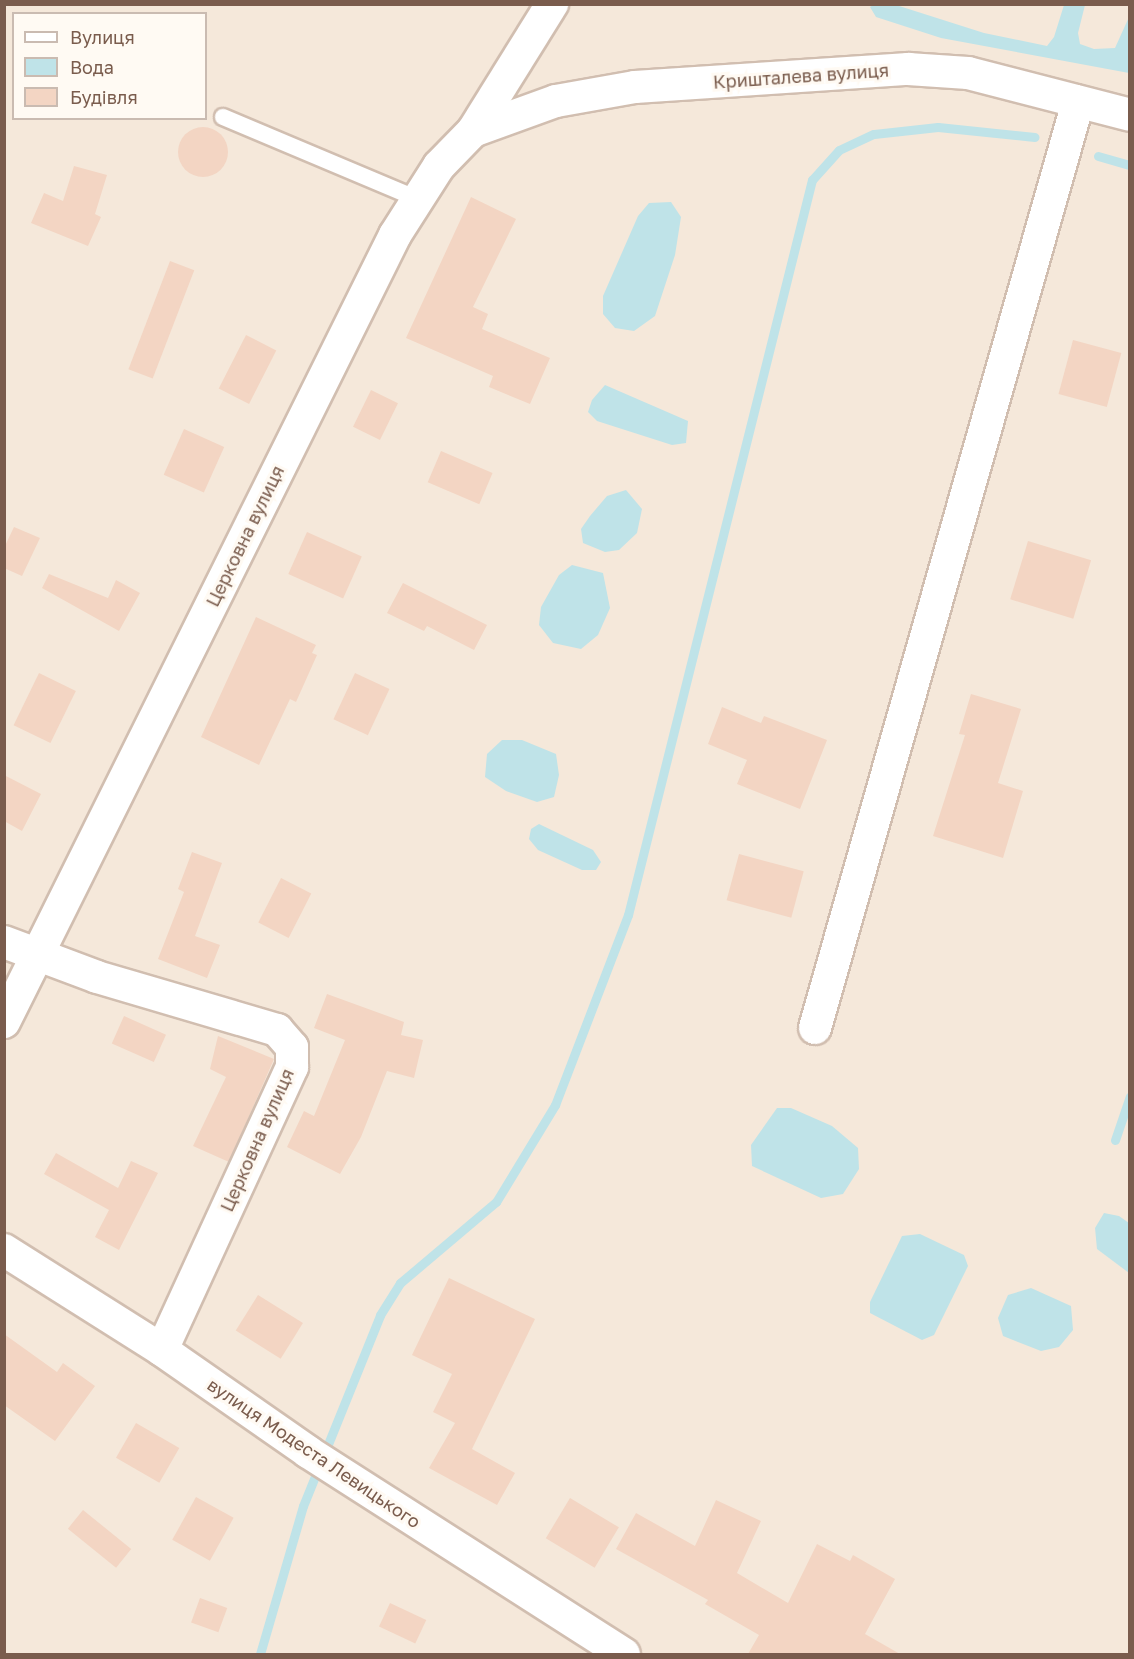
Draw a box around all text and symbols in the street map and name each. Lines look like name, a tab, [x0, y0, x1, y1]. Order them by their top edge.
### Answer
legend	[12, 12, 207, 120]
text: Вулиця	[70, 26, 135, 48]
text: Вода	[70, 56, 114, 78]
street label: Кришталева вулиця	[712, 59, 890, 93]
text: Будівля	[70, 86, 138, 108]
street label: Церковна вулиця	[201, 462, 289, 610]
street label: Церковна вулиця	[216, 1065, 298, 1215]
street label: вулиця Модеста Левицького	[203, 1374, 425, 1532]

